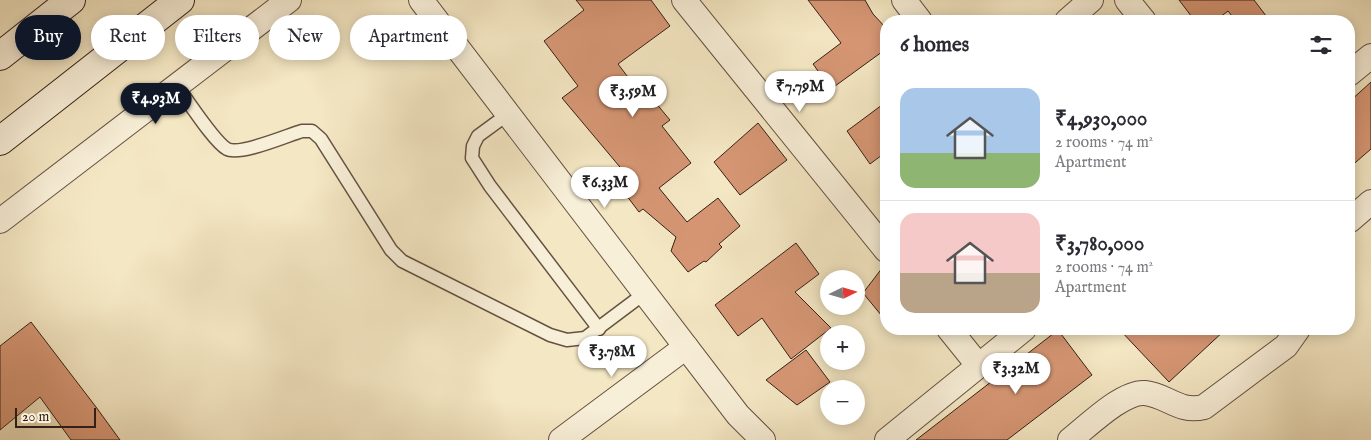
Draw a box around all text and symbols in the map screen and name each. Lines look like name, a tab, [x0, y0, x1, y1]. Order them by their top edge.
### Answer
chip: Buy	[15, 15, 81, 60]
chip: Rent	[91, 15, 165, 60]
chip: Filters	[175, 15, 259, 60]
chip: New	[269, 15, 340, 60]
chip: Apartment	[350, 15, 467, 60]
icon: filters	[1307, 31, 1335, 59]
text: 6 homes	[900, 32, 969, 59]
pin: ₹7.79M	[759, 70, 841, 113]
pin: ₹3.59M	[592, 76, 674, 118]
text: ₹7.79M	[776, 77, 824, 97]
pin: ₹4.93M	[115, 82, 197, 125]
text: ₹3.59M	[610, 82, 656, 102]
text: ₹4.93M	[132, 89, 180, 109]
text: ₹4,930,000	[1055, 106, 1147, 133]
icon: home	[940, 108, 1000, 168]
text: 2 rooms · 74 m²	[1055, 133, 1153, 153]
text: Apartment	[1055, 153, 1126, 173]
pin: ₹6.33M	[564, 166, 646, 209]
text: ₹6.33M	[582, 173, 628, 193]
text: ₹3,780,000	[1055, 231, 1144, 258]
icon: home	[940, 233, 1000, 293]
text: 2 rooms · 74 m²	[1055, 258, 1153, 278]
north arrow	[820, 270, 865, 315]
map controls	[820, 270, 865, 425]
text: Apartment	[1055, 278, 1126, 298]
button: +	[820, 325, 865, 370]
pin: ₹3.78M	[571, 336, 653, 378]
text: ₹3.78M	[589, 342, 635, 362]
pin: ₹3.32M	[975, 352, 1057, 395]
text: ₹3.32M	[992, 359, 1040, 379]
button: −	[820, 380, 865, 425]
scale bar	[15, 405, 96, 428]
text: 20 m	[22, 408, 49, 426]

